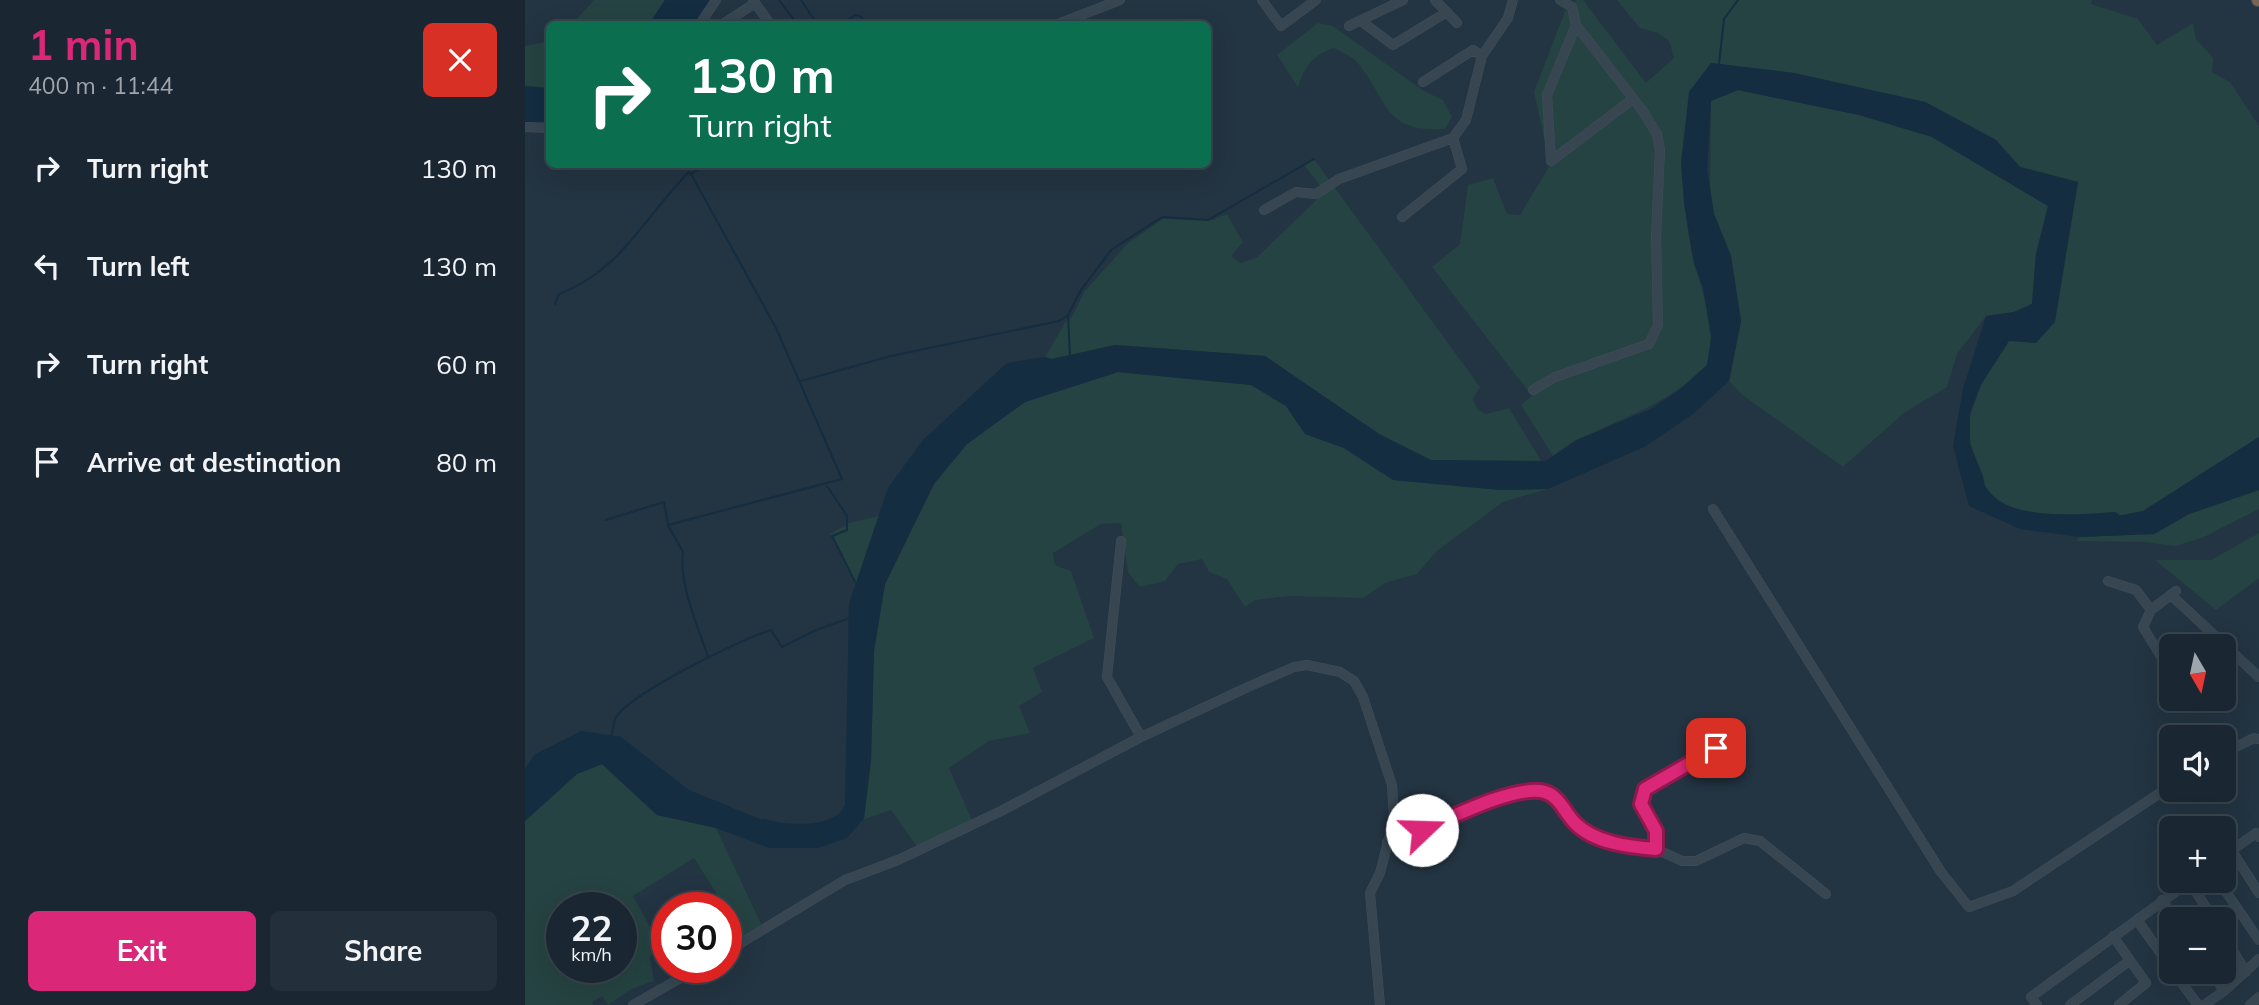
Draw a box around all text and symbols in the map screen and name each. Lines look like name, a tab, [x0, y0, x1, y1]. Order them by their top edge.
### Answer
text: 1 min	[28, 18, 139, 71]
button: close	[423, 23, 497, 97]
text: 130 m	[689, 44, 835, 105]
icon: right	[574, 49, 665, 140]
text: 400 m · 11:44	[28, 71, 173, 100]
text: Turn right	[689, 105, 832, 145]
icon: right	[28, 149, 66, 187]
text: Turn right	[87, 152, 208, 185]
text: 130 m	[421, 152, 497, 185]
icon: left	[28, 247, 66, 285]
text: Turn left	[87, 250, 189, 283]
text: 130 m	[421, 250, 497, 283]
icon: right	[28, 345, 66, 383]
text: Turn right	[87, 348, 208, 381]
text: 60 m	[436, 348, 497, 381]
icon: arrive	[28, 443, 66, 481]
text: Arrive at destination	[87, 446, 342, 479]
text: 80 m	[436, 446, 497, 479]
north arrow	[2159, 634, 2237, 710]
map controls	[2159, 634, 2236, 984]
pin	[1686, 718, 1746, 778]
button: sound	[2159, 725, 2236, 802]
icon: arrive	[1697, 729, 1735, 767]
position arrow	[1385, 793, 1459, 867]
button: +	[2159, 816, 2236, 893]
speed limit sign: 30	[651, 892, 742, 983]
text: 22	[570, 906, 613, 950]
button: −	[2159, 907, 2236, 984]
button: Exit	[28, 911, 256, 991]
button: Share	[270, 911, 497, 991]
text: km/h	[571, 943, 612, 966]

